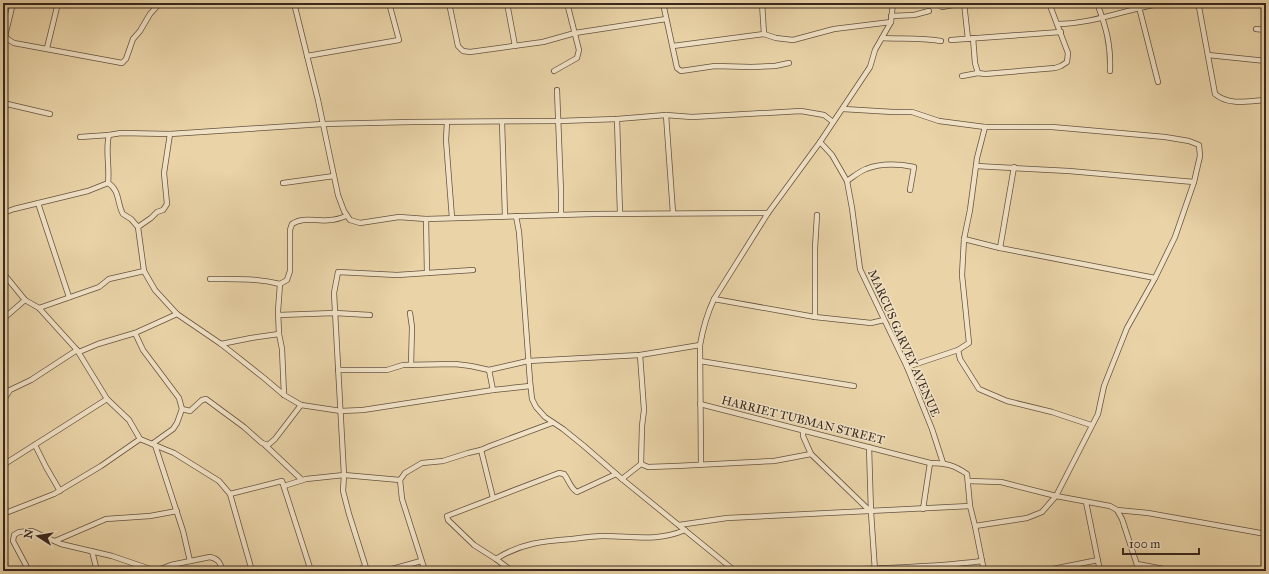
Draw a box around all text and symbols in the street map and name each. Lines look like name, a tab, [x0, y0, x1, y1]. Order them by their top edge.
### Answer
street label: MARCUS GARVEY AVENUE	[865, 267, 943, 419]
street label: HARRIET TUBMAN STREET	[720, 393, 886, 447]
north arrow	[18, 516, 58, 556]
text: N	[21, 527, 36, 540]
scale bar	[1123, 530, 1199, 556]
text: 100 m	[1129, 537, 1160, 551]

